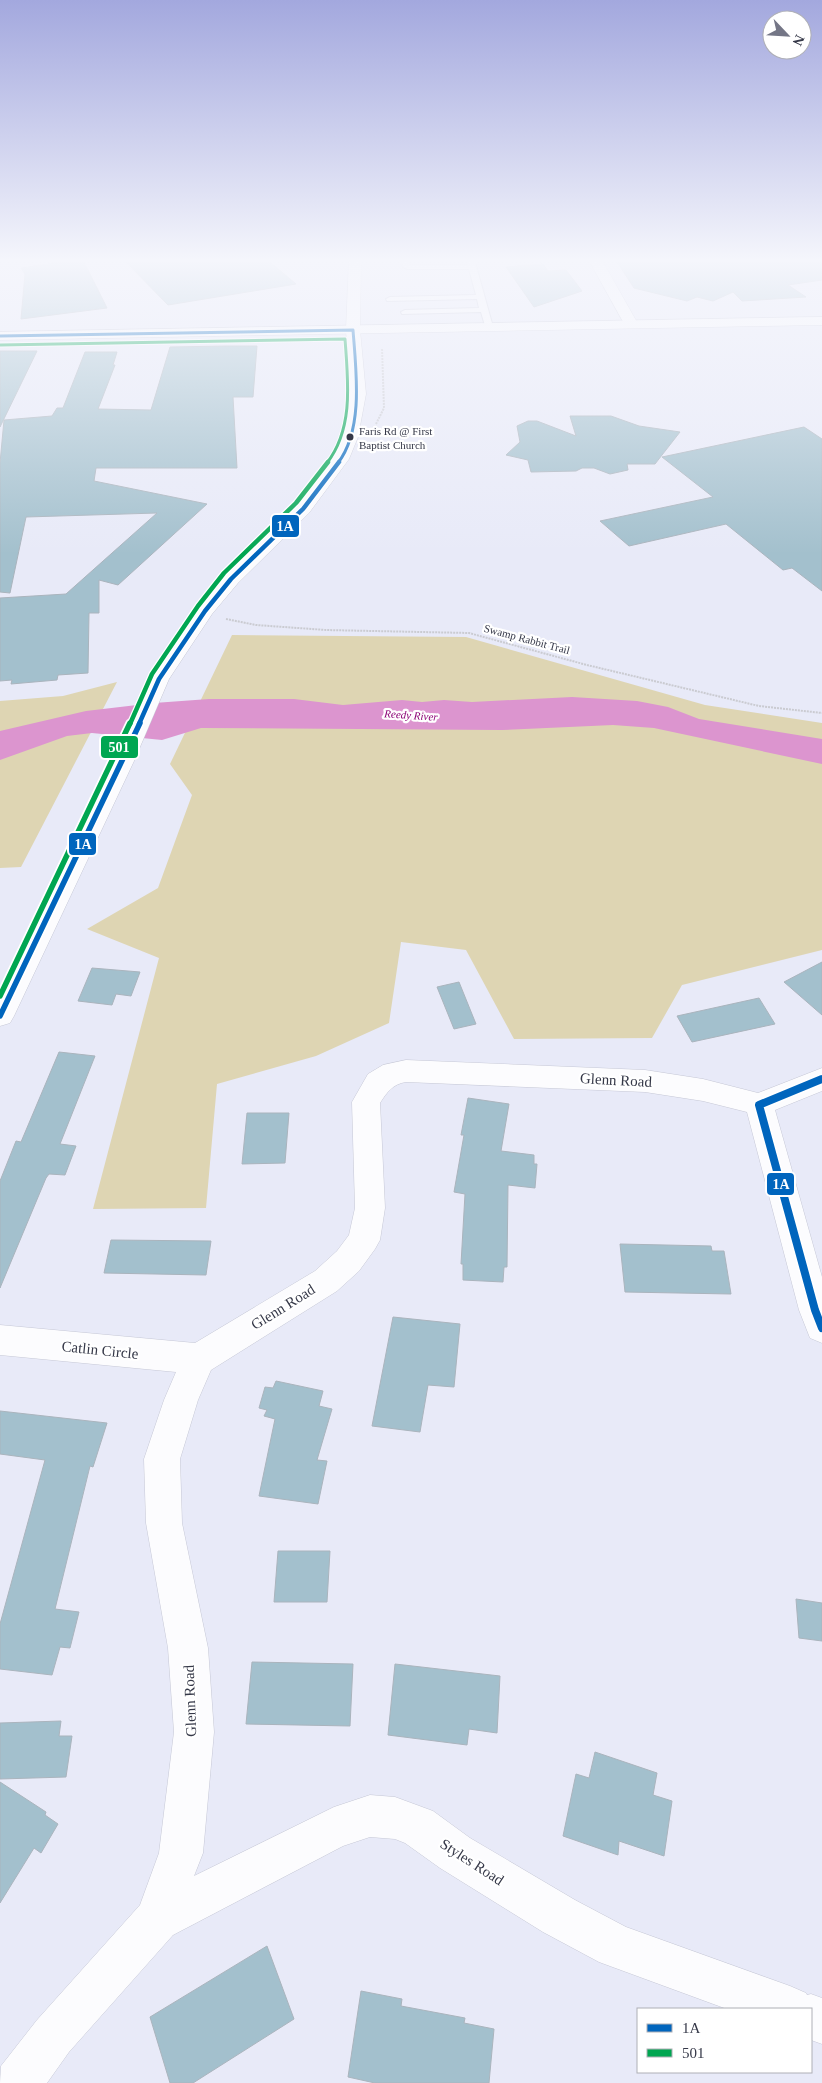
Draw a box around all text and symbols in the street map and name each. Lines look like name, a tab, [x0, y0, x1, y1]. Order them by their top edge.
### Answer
north arrow	[762, 10, 812, 60]
text: N	[789, 33, 807, 48]
place label: Faris Rd @ First Baptist Church	[359, 425, 432, 451]
marker: Faris Rd @ First Baptist Church	[345, 432, 355, 442]
line badge: 1A	[271, 514, 300, 538]
text: 1A	[276, 519, 294, 534]
street label: Swamp Rabbit Trail	[483, 622, 571, 656]
water label: Reedy River	[383, 707, 439, 723]
line badge: 501	[100, 735, 139, 759]
text: 501	[109, 740, 130, 755]
line badge: 1A	[68, 832, 97, 856]
text: 1A	[74, 837, 92, 852]
street label: Glenn Road	[580, 1070, 653, 1090]
line badge: 1A	[766, 1172, 795, 1196]
text: 1A	[772, 1177, 790, 1192]
street label: Glenn Road	[248, 1281, 318, 1333]
street label: Catlin Circle	[61, 1338, 139, 1362]
street label: Glenn Road	[181, 1664, 199, 1737]
street label: Styles Road	[437, 1836, 507, 1889]
legend	[637, 2008, 812, 2073]
text: 1A	[682, 2020, 701, 2036]
text: 501	[682, 2045, 705, 2061]

